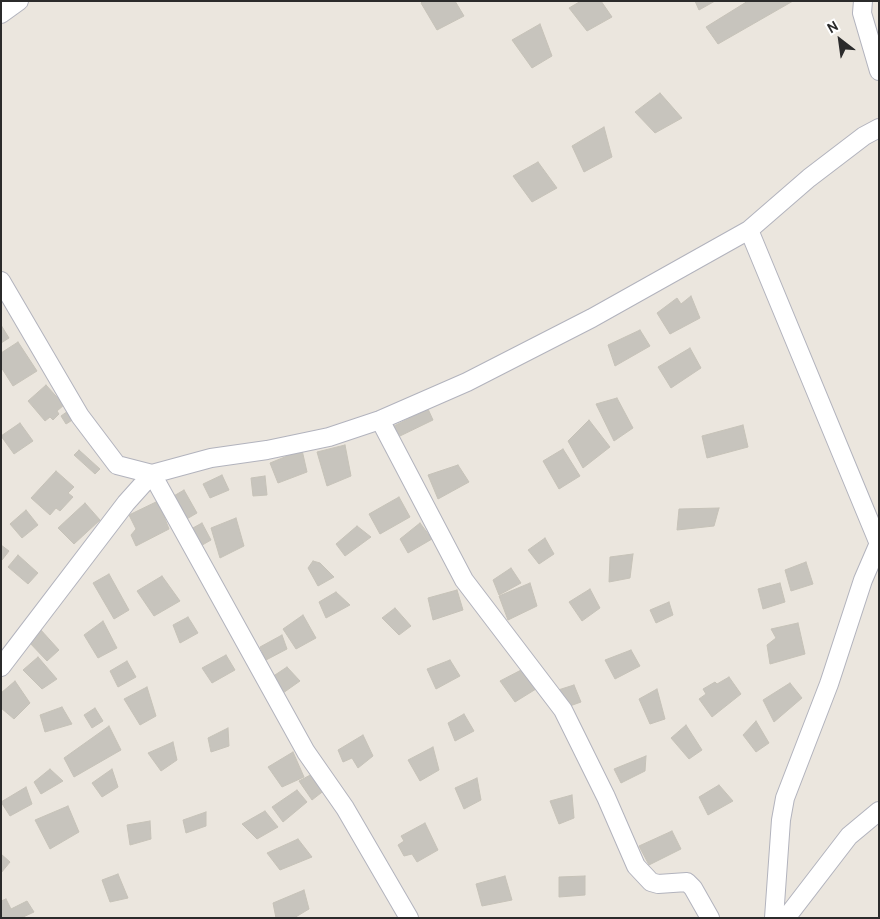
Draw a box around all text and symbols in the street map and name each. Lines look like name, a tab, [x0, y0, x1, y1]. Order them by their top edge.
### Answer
north arrow	[815, 15, 865, 65]
text: N	[824, 17, 841, 37]

